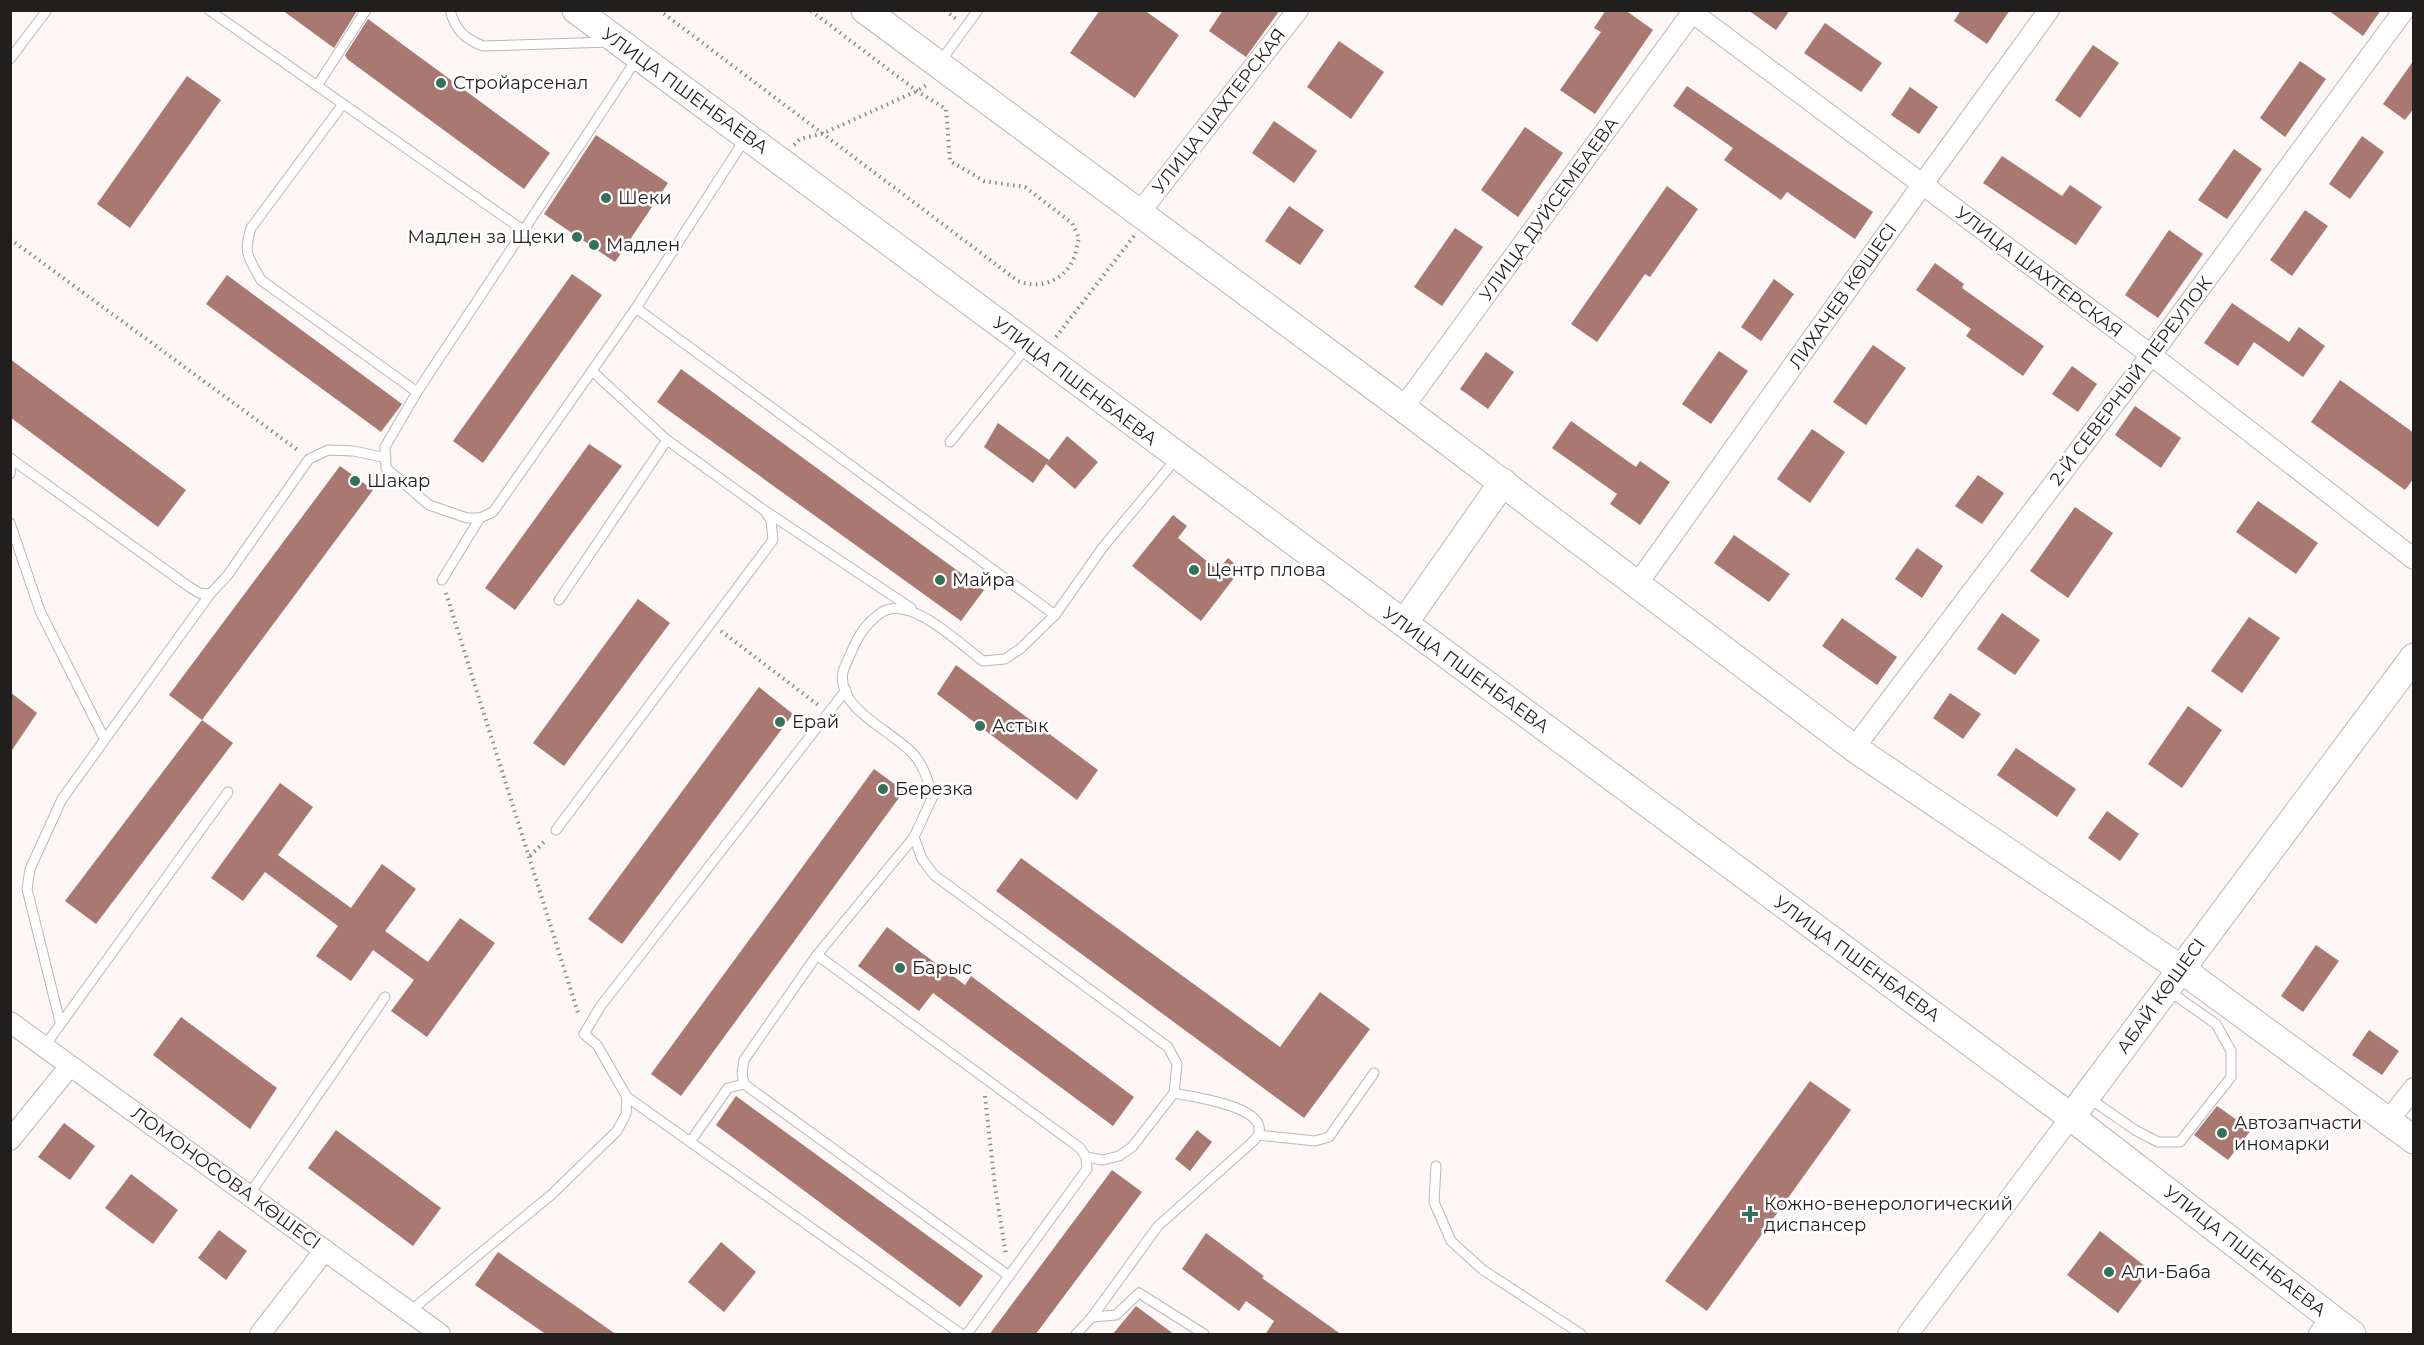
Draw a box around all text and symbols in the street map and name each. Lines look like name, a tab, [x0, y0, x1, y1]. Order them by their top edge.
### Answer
street label: УЛИЦА ПШЕНБАЕВА	[598, 23, 773, 159]
street label: УЛИЦА ШАХТЕРСКАЯ	[1148, 24, 1290, 198]
place label: Стройарсенал	[453, 72, 588, 94]
marker: Стройарсенал	[434, 76, 448, 90]
street label: УЛИЦА ДУЙСЕМБАЕВА	[1475, 112, 1624, 305]
place label: Шеки	[618, 187, 672, 209]
marker: Шеки	[599, 191, 613, 205]
street label: УЛИЦА ШАХТЕРСКАЯ	[1951, 202, 2127, 342]
street label: ЛИХАЧЕВ КӨШЕСІ	[1784, 219, 1902, 373]
place label: Мадлен за Щеки	[407, 226, 565, 248]
marker: Мадлен за Щеки	[570, 230, 584, 244]
place label: Мадлен	[606, 234, 680, 256]
marker: Мадлен	[587, 238, 601, 252]
street label: 2-Й СЕВЕРНЫЙ ПЕРЕУЛОК	[2045, 272, 2217, 490]
street label: УЛИЦА ПШЕНБАЕВА	[988, 312, 1162, 450]
place label: Шакар	[367, 470, 430, 492]
marker: Шакар	[348, 474, 362, 488]
place label: Центр плова	[1206, 559, 1326, 581]
marker: Центр плова	[1187, 563, 1201, 577]
place label: Майра	[952, 569, 1015, 591]
marker: Майра	[933, 573, 947, 587]
street label: УЛИЦА ПШЕНБАЕВА	[1379, 602, 1554, 738]
place label: Ерай	[792, 711, 839, 733]
marker: Ерай	[773, 715, 787, 729]
place label: Астык	[992, 715, 1049, 737]
marker: Астык	[973, 719, 987, 733]
place label: Березка	[895, 778, 973, 800]
marker: Березка	[876, 782, 890, 796]
street label: УЛИЦА ПШЕНБАЕВА	[1770, 891, 1945, 1027]
street label: АБАЙ КӨШЕСІ	[2112, 934, 2210, 1058]
place label: Барыс	[912, 957, 972, 979]
marker: Барыс	[893, 961, 907, 975]
street label: ЛОМОНОСОВА КӨШЕСІ	[127, 1102, 325, 1254]
place label: Автозапчасти иномарки	[2234, 1112, 2362, 1155]
marker: Автозапчасти иномарки	[2215, 1126, 2229, 1140]
street label: УЛИЦА ПШЕНБАЕВА	[2159, 1181, 2331, 1322]
place label: Кожно-венерологический диспансер	[1764, 1193, 2013, 1236]
marker: Кожно-венерологический диспансер	[1741, 1205, 1759, 1223]
place label: Али-Баба	[2121, 1261, 2211, 1283]
marker: Али-Баба	[2102, 1265, 2116, 1279]

